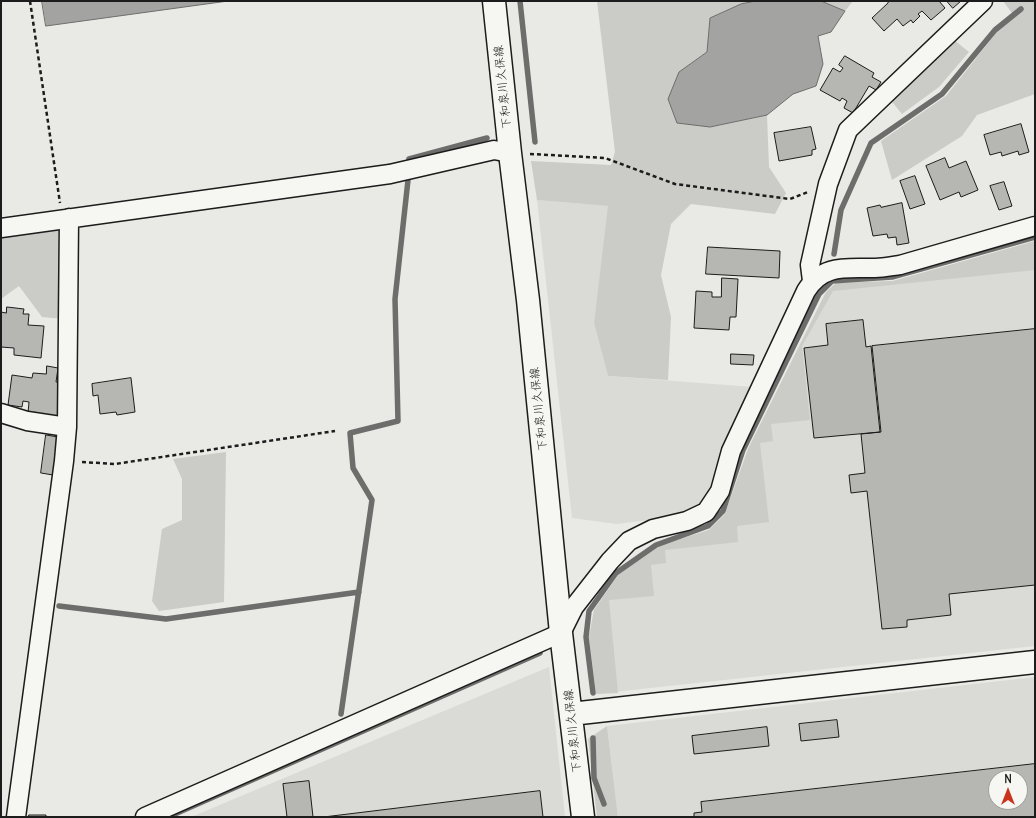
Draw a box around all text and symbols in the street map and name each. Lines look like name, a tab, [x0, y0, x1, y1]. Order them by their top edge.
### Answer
street label: 下和泉川久保線	[491, 44, 515, 130]
street label: 下和泉川久保線	[527, 366, 551, 452]
street label: 下和泉川久保線	[561, 688, 585, 774]
north arrow	[988, 770, 1028, 810]
text: N	[1004, 772, 1012, 786]

